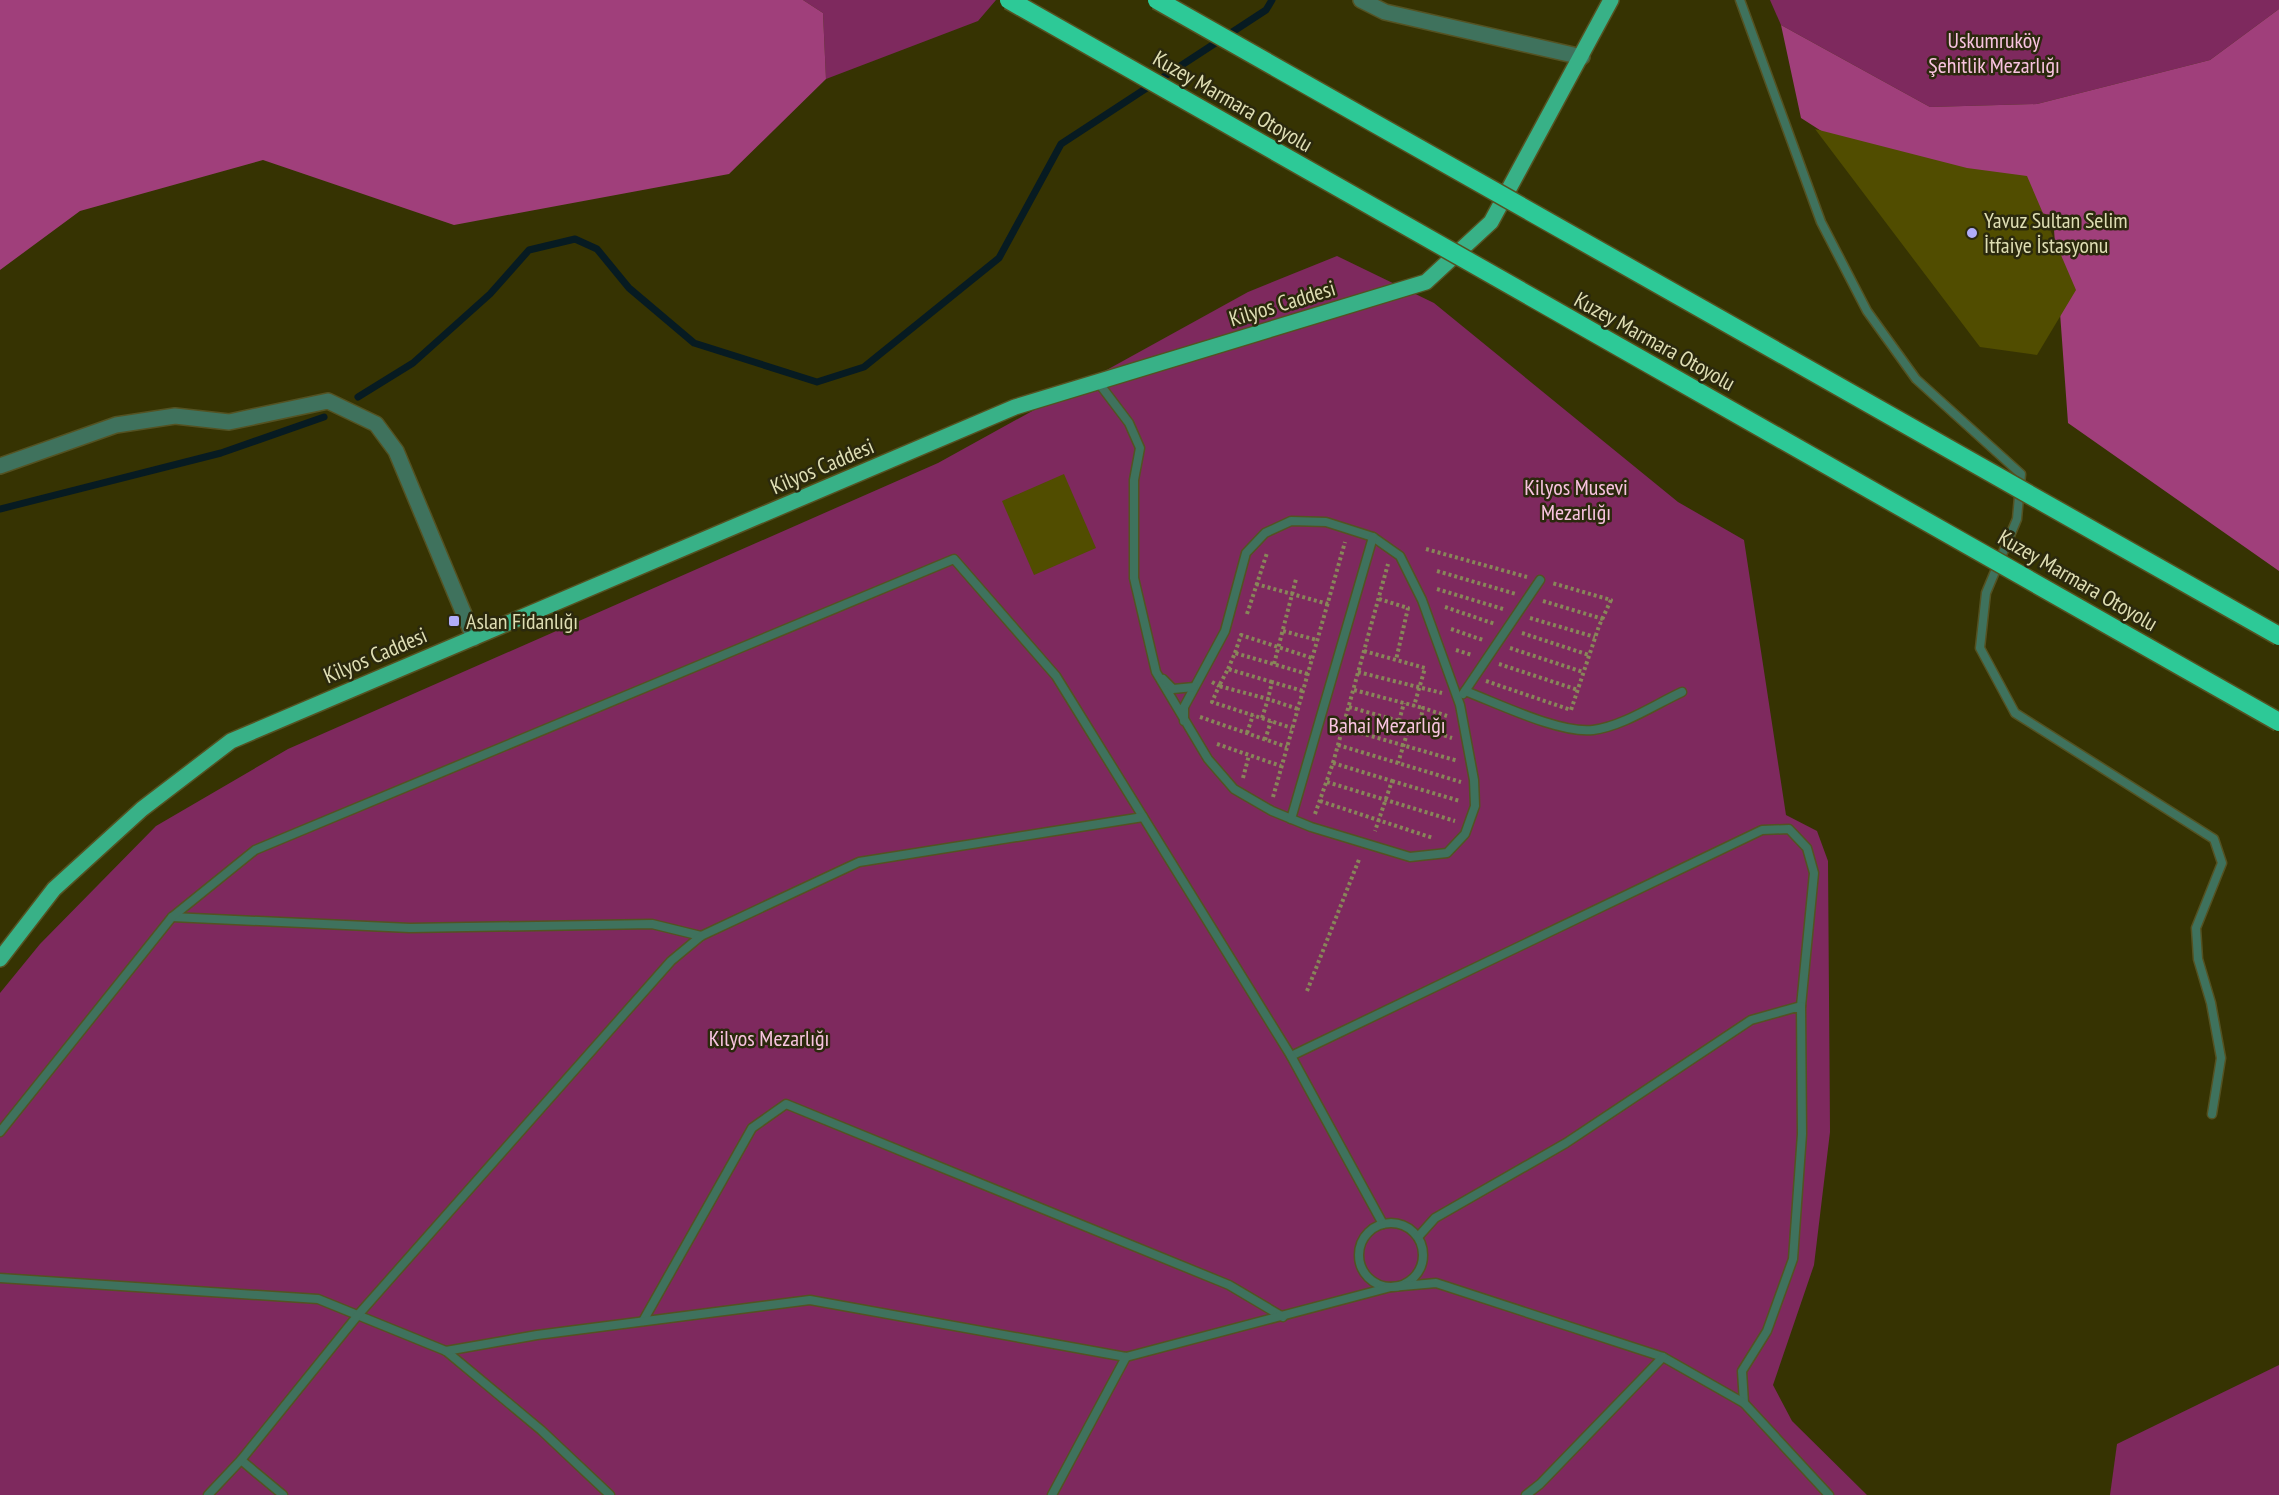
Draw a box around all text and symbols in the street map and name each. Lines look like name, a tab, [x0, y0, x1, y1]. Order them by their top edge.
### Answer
park label: Uskumruköy Şehitlik Mezarlığı	[1928, 26, 2060, 79]
street label: Kuzey Marmara Otoyolu	[1148, 44, 1318, 158]
place label: Yavuz Sultan Selim İtfaiye İstasyonu	[1984, 206, 2128, 259]
marker: Yavuz Sultan Selim İtfaiye İstasyonu	[1965, 226, 1979, 240]
street label: Kilyos Caddesi	[1226, 274, 1338, 332]
street label: Kuzey Marmara Otoyolu	[1570, 285, 1740, 397]
street label: Kilyos Caddesi	[766, 432, 878, 500]
park label: Kilyos Musevi Mezarlığı	[1524, 473, 1628, 526]
street label: Kuzey Marmara Otoyolu	[1993, 523, 2163, 637]
place label: Aslan Fidanlığı	[466, 607, 578, 635]
marker: Aslan Fidanlığı	[447, 614, 461, 628]
street label: Kilyos Caddesi	[319, 621, 431, 689]
park label: Bahai Mezarlığı	[1329, 711, 1445, 739]
park label: Kilyos Mezarlığı	[709, 1024, 829, 1052]

